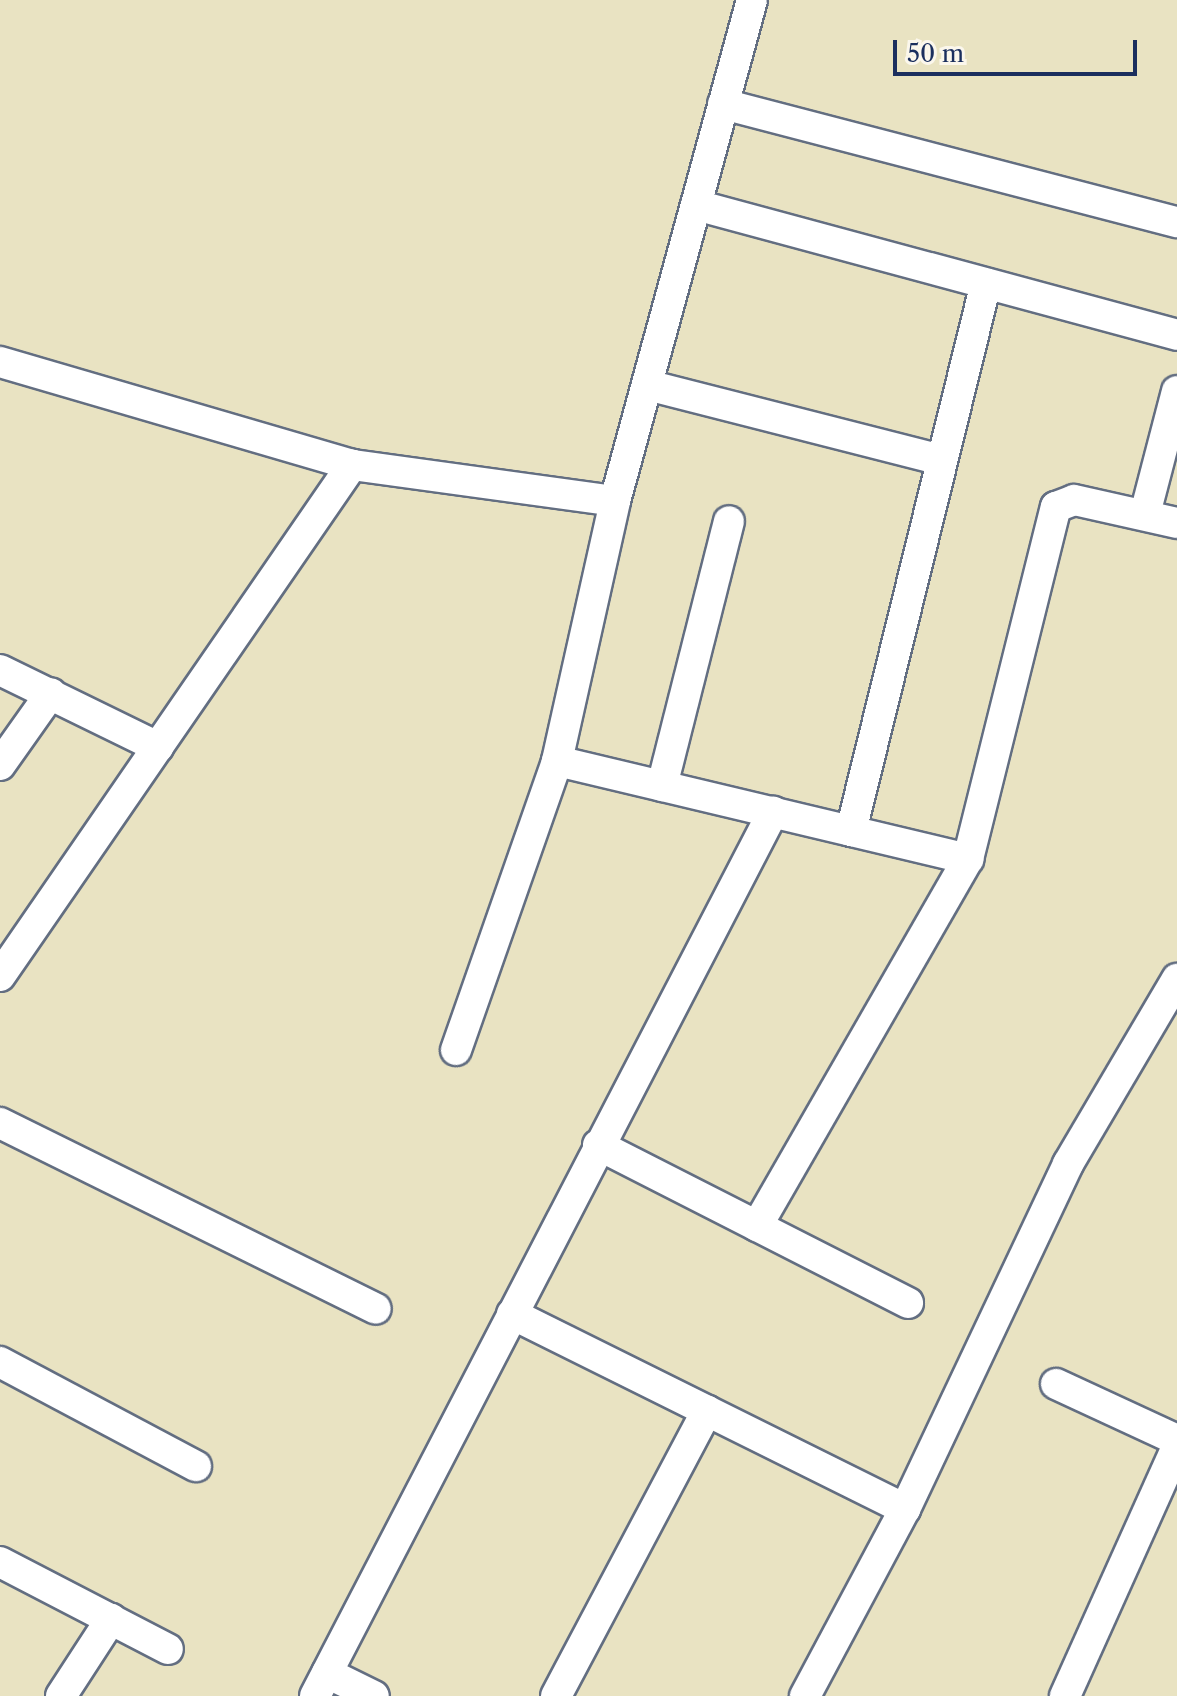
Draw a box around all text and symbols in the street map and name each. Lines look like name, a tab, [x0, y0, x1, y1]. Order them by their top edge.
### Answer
scale bar	[897, 24, 1141, 74]
text: 50 m	[907, 39, 964, 68]

